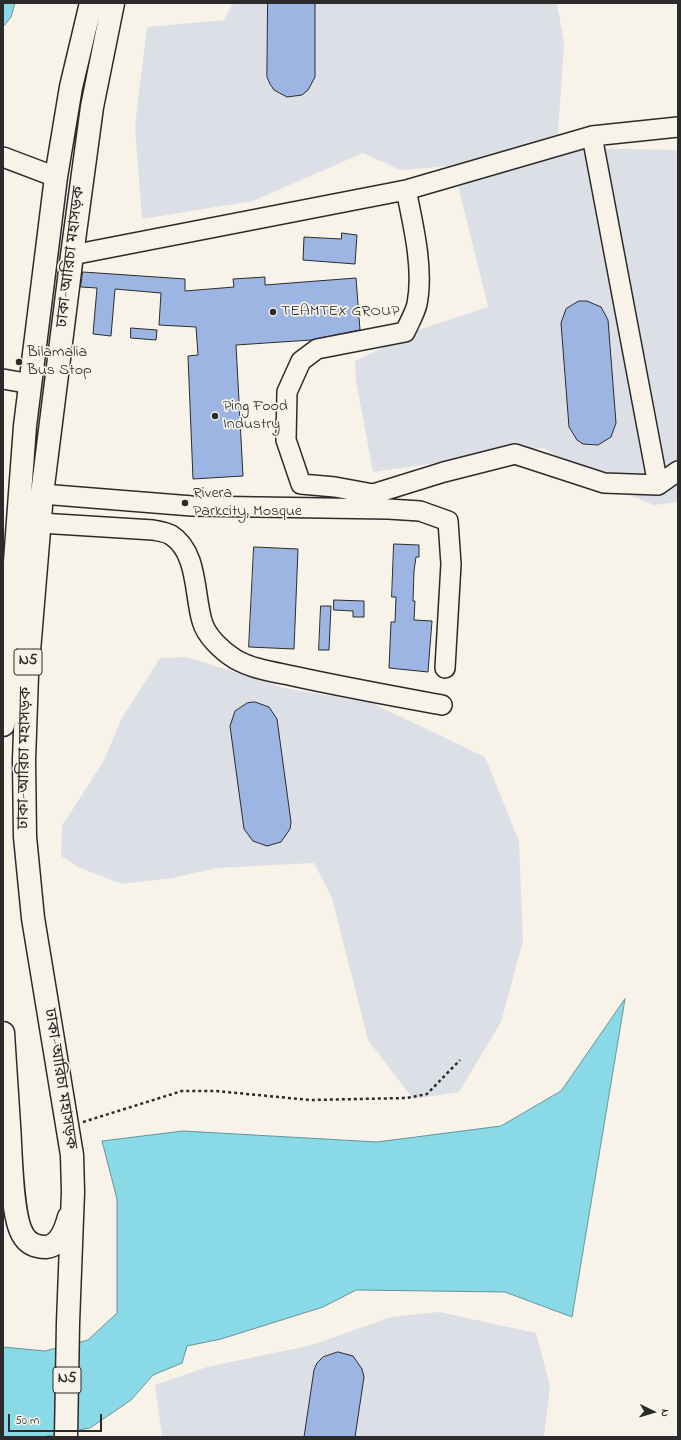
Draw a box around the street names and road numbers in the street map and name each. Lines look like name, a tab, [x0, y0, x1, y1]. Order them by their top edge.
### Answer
street label: ঢাকা-আরিচা মহাসড়ক	[54, 185, 90, 329]
road number: N5	[14, 649, 42, 675]
street label: ঢাকা-আরিচা মহাসড়ক	[15, 687, 37, 829]
street label: ঢাকা-আরিচা মহাসড়ক	[38, 1007, 80, 1151]
road number: N5	[53, 1367, 81, 1393]

